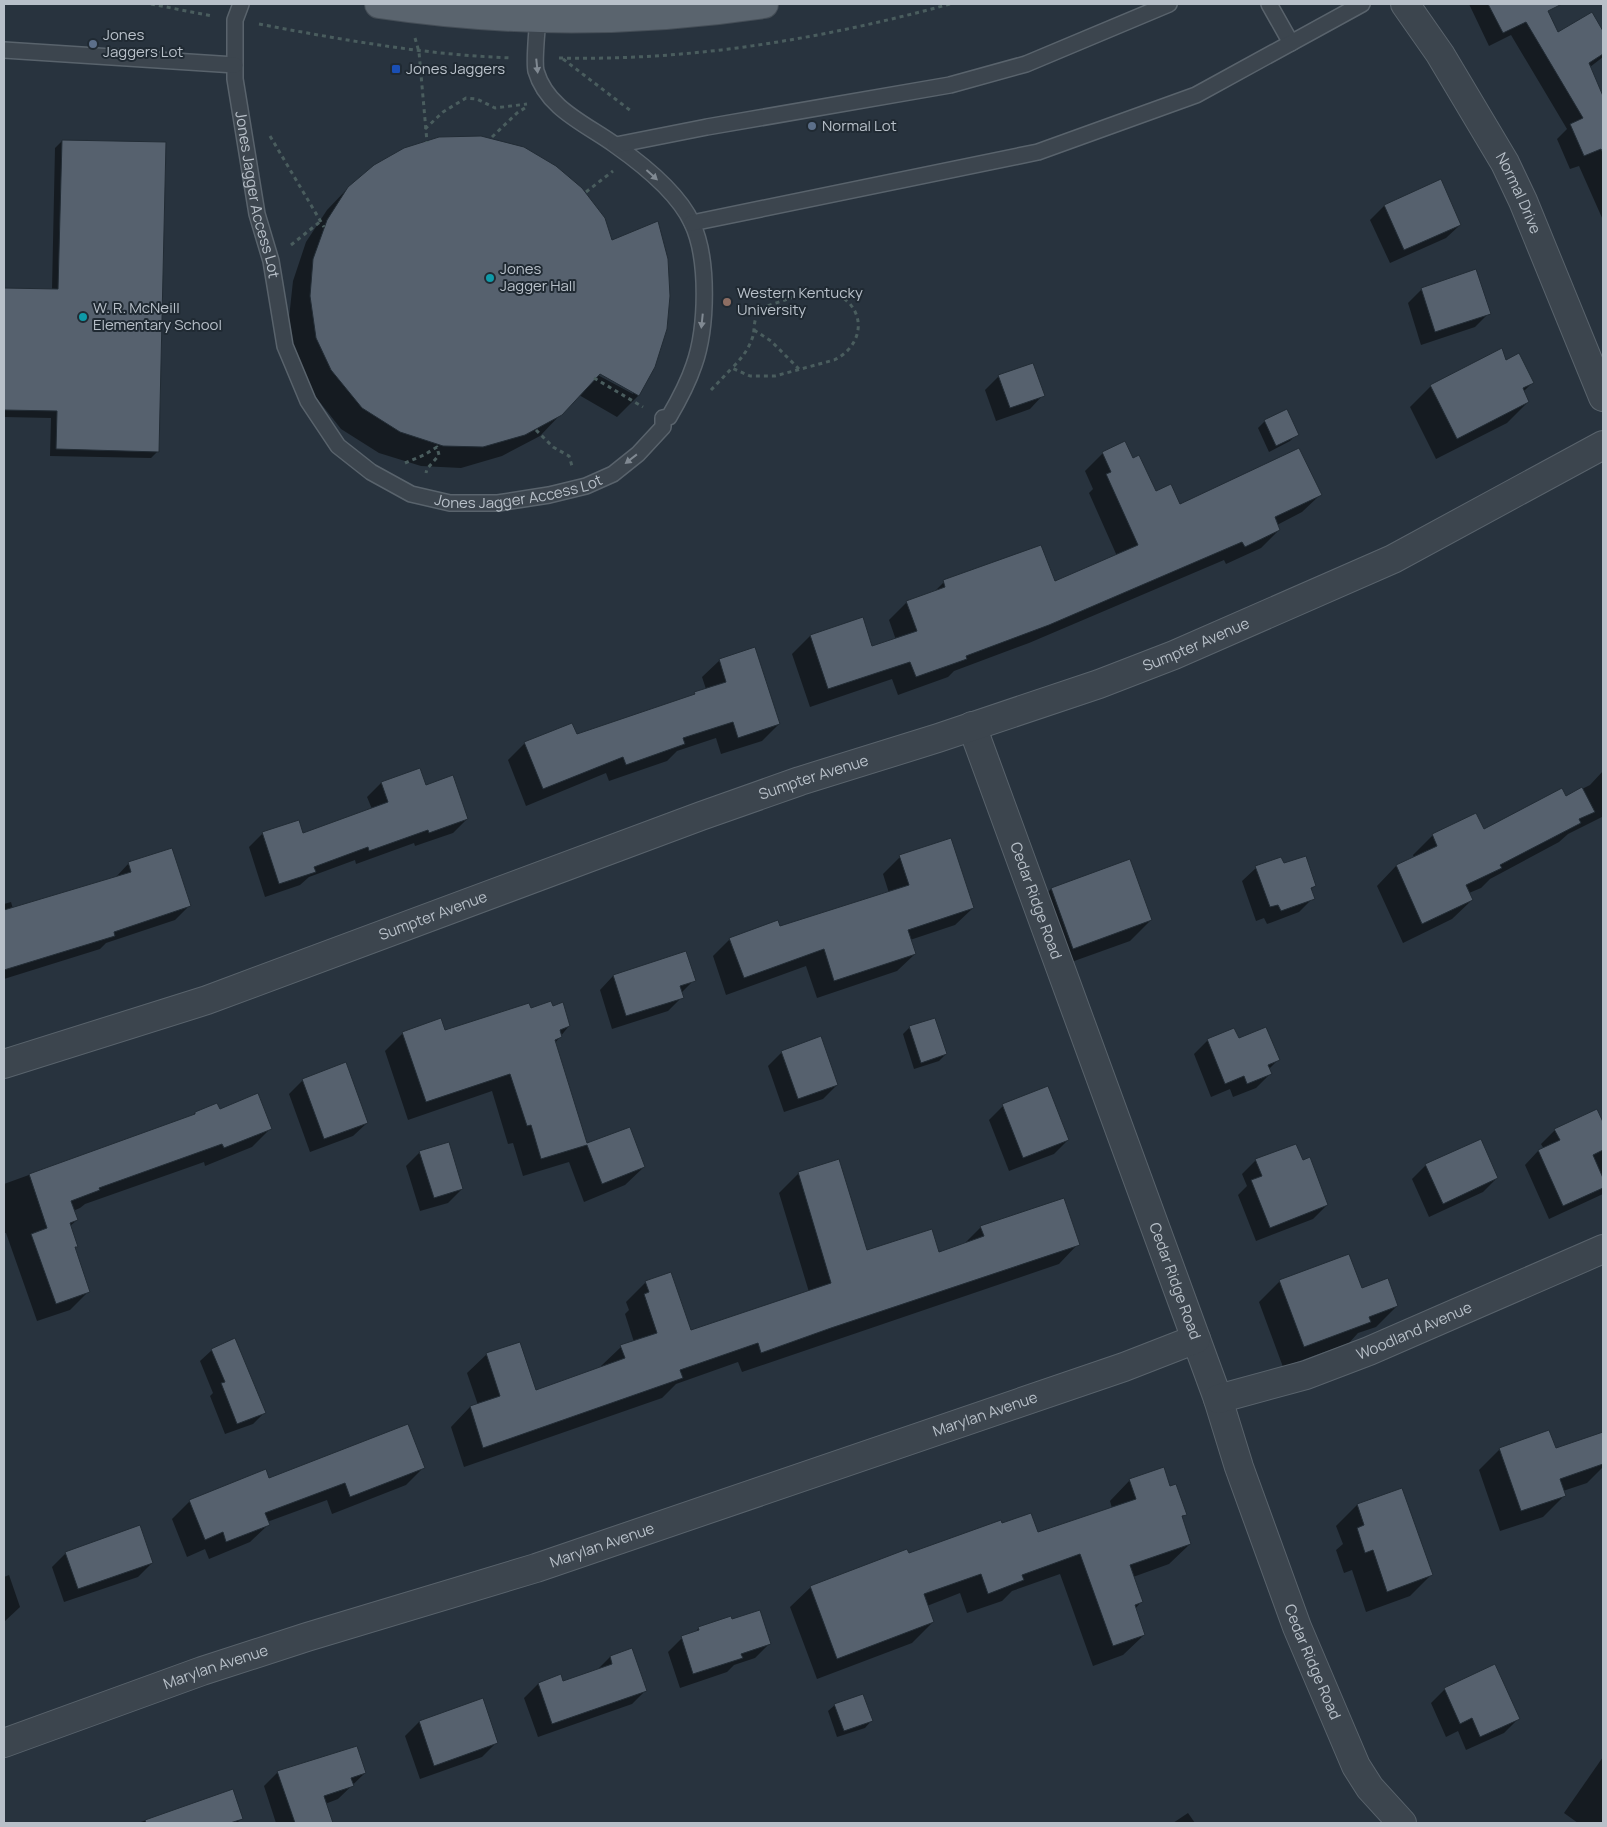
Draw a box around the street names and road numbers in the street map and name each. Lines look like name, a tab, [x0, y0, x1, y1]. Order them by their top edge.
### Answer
street label: Jones Jagger Access Lot	[230, 110, 285, 280]
street label: Normal Drive	[1491, 148, 1546, 237]
street label: Jones Jagger Access Lot	[433, 469, 606, 513]
street label: Sumpter Avenue	[1139, 612, 1253, 676]
street label: Sumpter Avenue	[756, 749, 871, 805]
street label: Cedar Ridge Road	[1005, 839, 1067, 962]
street label: Sumpter Avenue	[376, 886, 490, 945]
street label: Cedar Ridge Road	[1144, 1219, 1206, 1342]
street label: Woodland Avenue	[1353, 1296, 1475, 1365]
street label: Marylan Avenue	[930, 1386, 1040, 1442]
street label: Marylan Avenue	[547, 1517, 657, 1573]
street label: Cedar Ridge Road	[1280, 1601, 1346, 1723]
street label: Marylan Avenue	[160, 1639, 271, 1694]

